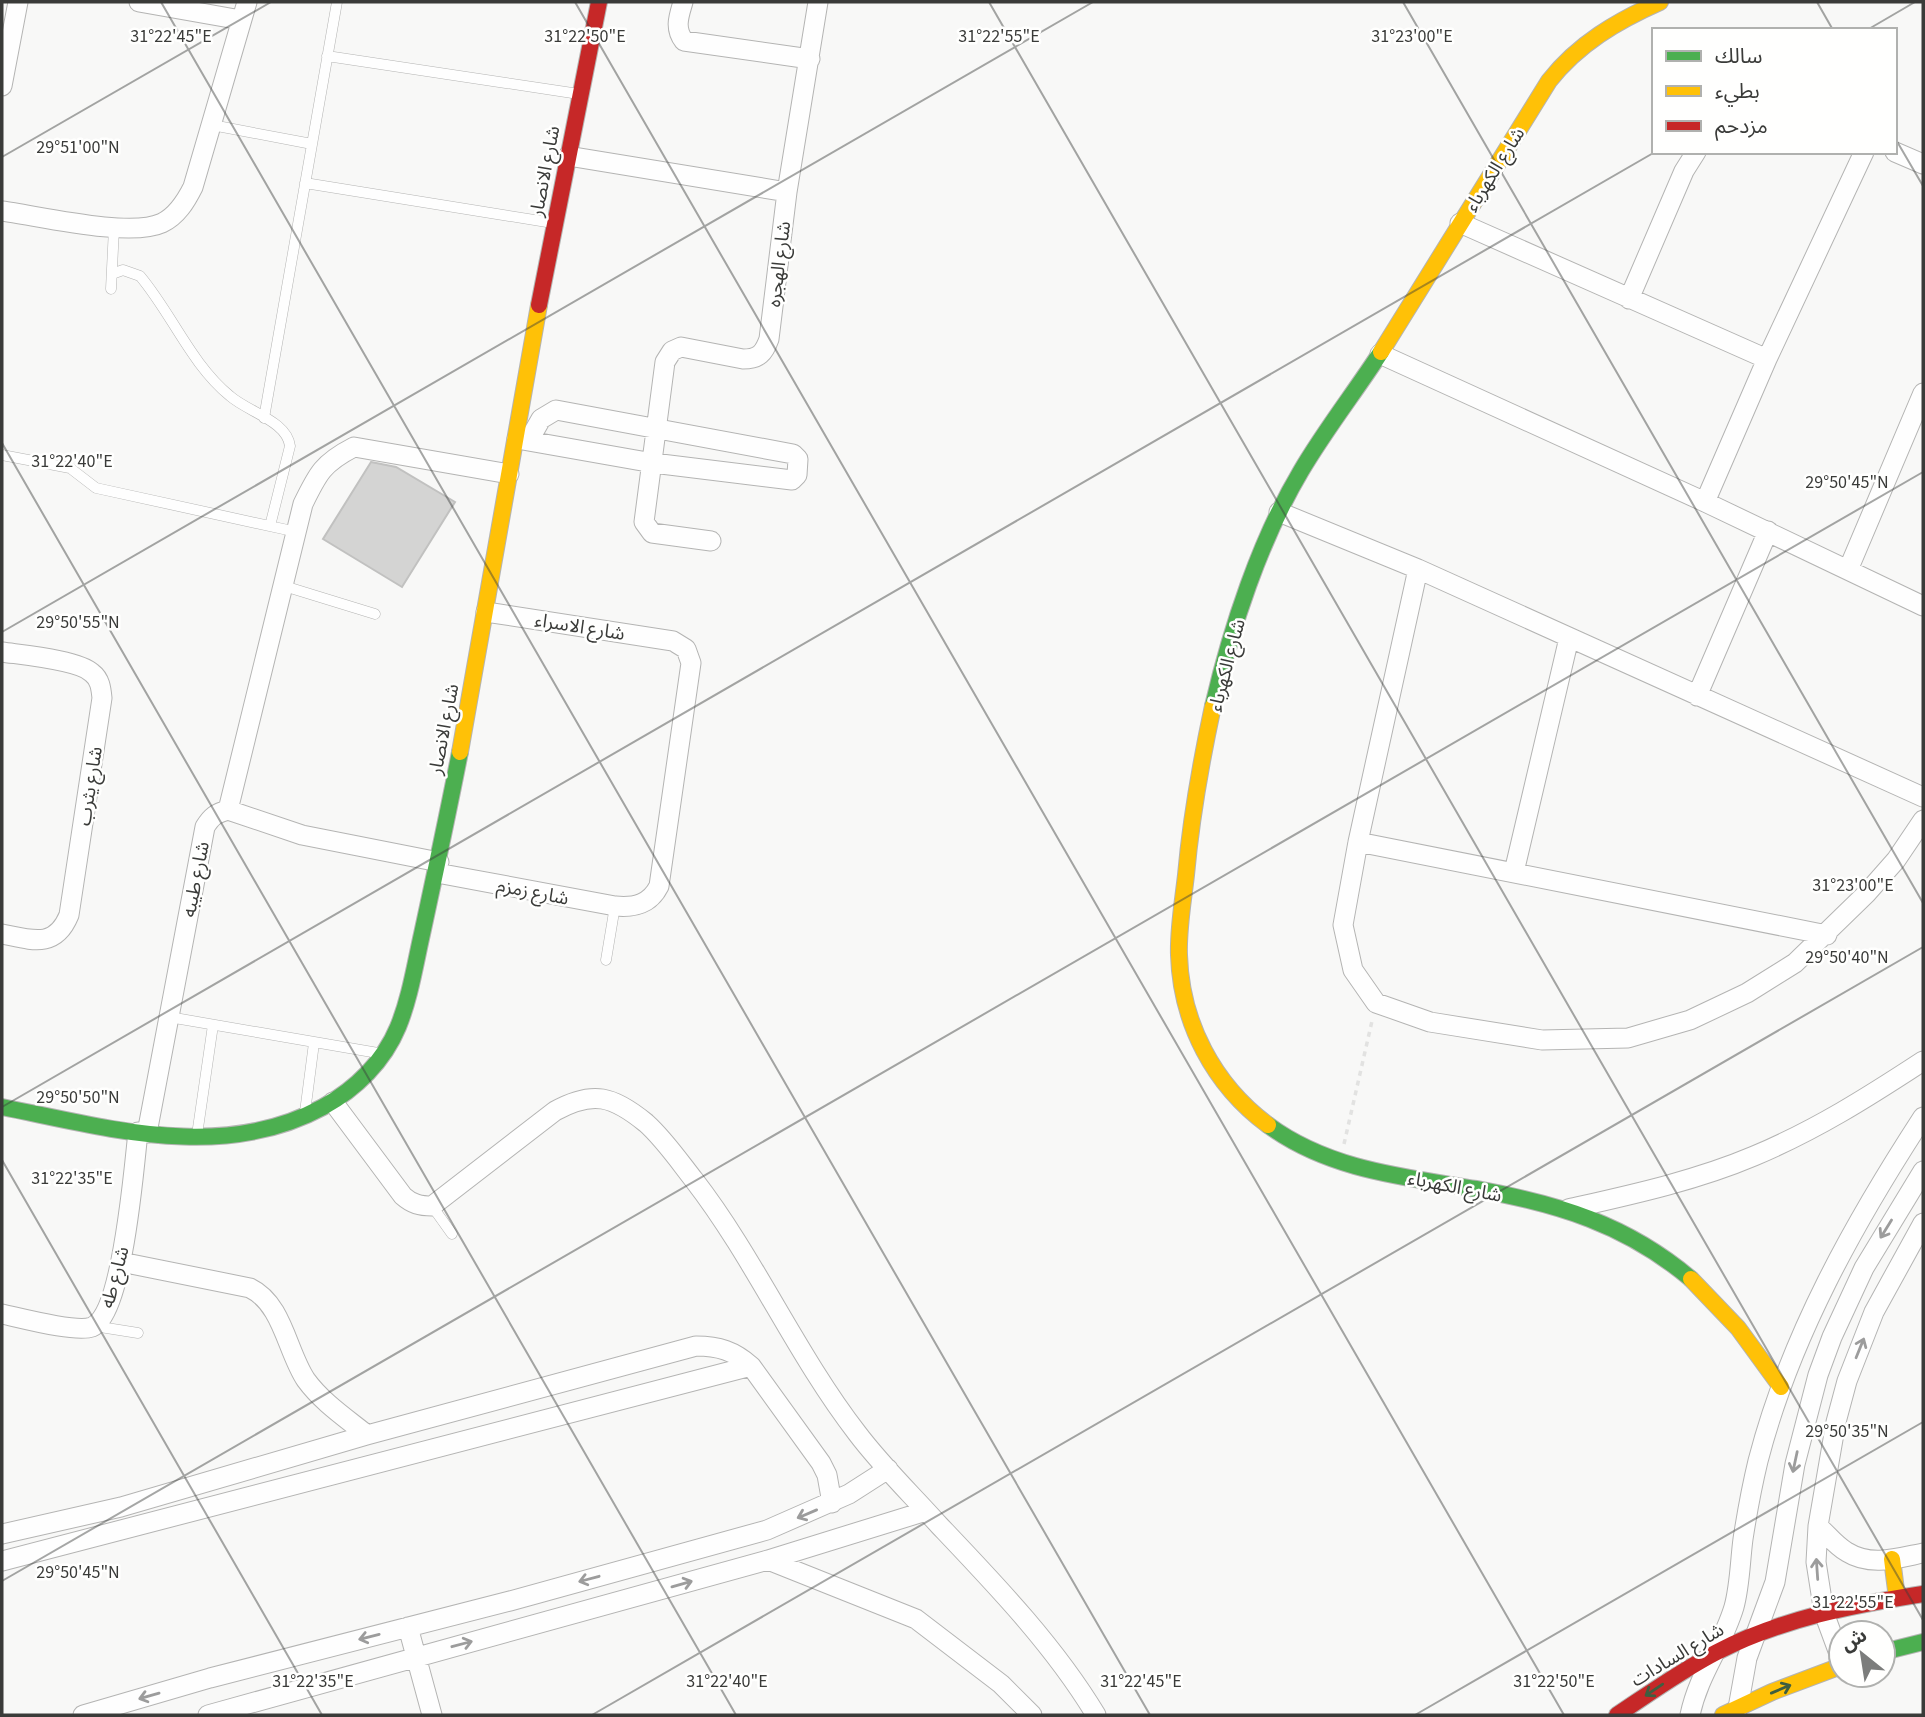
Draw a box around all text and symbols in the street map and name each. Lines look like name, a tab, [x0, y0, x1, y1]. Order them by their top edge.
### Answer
text: 31°22'45"E	[130, 24, 212, 49]
text: 31°22'50"E	[544, 24, 626, 49]
text: 31°22'55"E	[958, 24, 1040, 49]
text: 31°23'00"E	[1371, 24, 1453, 49]
legend	[1652, 28, 1897, 154]
text: سالك	[1715, 41, 1762, 71]
text: بطيء	[1715, 76, 1760, 107]
text: مزدحم	[1715, 111, 1768, 141]
street label: شارع الكهرباء	[1459, 122, 1532, 217]
street label: شارع الانصار	[523, 124, 568, 220]
text: 29°51'00"N	[36, 135, 120, 160]
street label: شارع الهجره	[761, 220, 798, 309]
text: 31°22'40"E	[31, 449, 113, 474]
text: 29°50'45"N	[1805, 470, 1889, 495]
street label: شارع الاسراء	[533, 607, 627, 648]
text: 29°50'55"N	[36, 610, 120, 635]
street label: شارع الكهرباء	[1202, 616, 1253, 715]
street label: شارع الانصار	[422, 682, 467, 778]
street label: شارع يثرب	[71, 745, 110, 828]
street label: شارع طيبه	[176, 839, 217, 919]
street label: شارع زمزم	[494, 872, 571, 913]
text: 31°23'00"E	[1812, 873, 1894, 898]
text: 29°50'40"N	[1805, 945, 1889, 970]
text: 29°50'50"N	[36, 1085, 120, 1110]
street label: شارع الكهرباء	[1406, 1165, 1504, 1210]
text: 31°22'35"E	[31, 1166, 113, 1191]
one-way arrow	[1879, 1218, 1893, 1238]
street label: شارع طه	[94, 1243, 137, 1311]
one-way arrow	[1855, 1337, 1868, 1359]
text: 29°50'35"N	[1805, 1419, 1889, 1444]
one-way arrow	[1788, 1450, 1802, 1473]
one-way arrow	[797, 1508, 818, 1521]
one-way arrow	[1810, 1559, 1823, 1581]
text: 29°50'45"N	[36, 1560, 120, 1585]
one-way arrow	[578, 1573, 600, 1586]
one-way arrow	[671, 1577, 693, 1590]
text: 31°22'55"E	[1812, 1590, 1894, 1615]
street label: شارع السادات	[1626, 1617, 1729, 1694]
north arrow	[1827, 1619, 1897, 1689]
text: ش	[1836, 1622, 1872, 1659]
one-way arrow	[358, 1631, 381, 1644]
one-way arrow	[450, 1637, 473, 1650]
text: 31°22'35"E	[272, 1669, 354, 1694]
text: 31°22'40"E	[686, 1669, 768, 1694]
text: 31°22'45"E	[1100, 1669, 1182, 1694]
text: 31°22'50"E	[1513, 1669, 1595, 1694]
one-way arrow	[1770, 1681, 1792, 1694]
one-way arrow	[1645, 1684, 1665, 1698]
one-way arrow	[139, 1691, 161, 1704]

